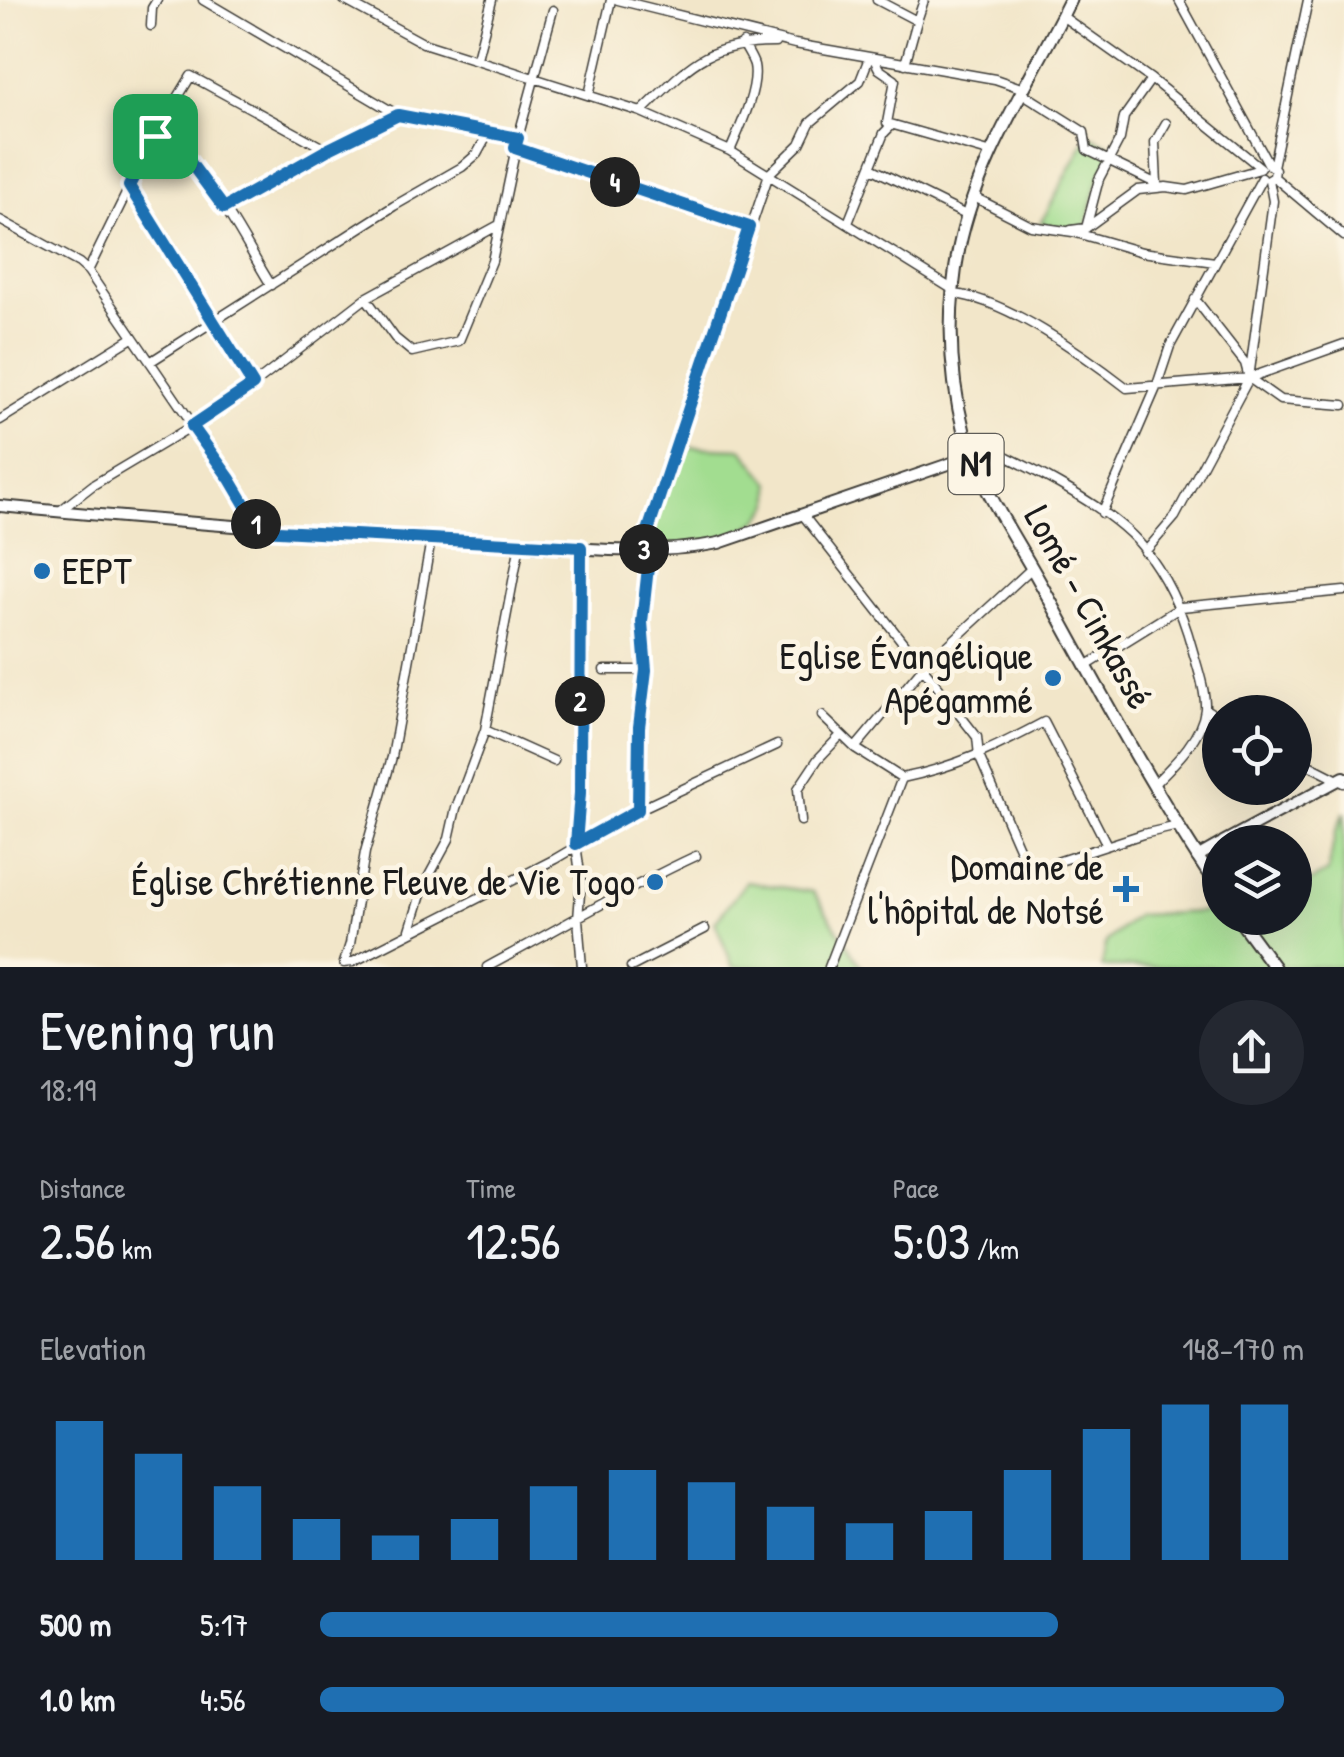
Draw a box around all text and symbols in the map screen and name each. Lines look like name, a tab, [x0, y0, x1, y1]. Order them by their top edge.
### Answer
pin	[113, 94, 198, 179]
icon: arrive	[128, 109, 183, 164]
pin: 4	[590, 157, 640, 207]
text: 4	[610, 163, 620, 201]
road number: N1	[948, 434, 1004, 494]
street label: Lomé - Cinkassé	[1013, 496, 1167, 717]
pin: 1	[231, 499, 281, 549]
text: 1	[251, 505, 261, 543]
pin: 3	[619, 524, 669, 574]
text: 3	[638, 530, 650, 568]
place label: EEPT	[62, 544, 133, 596]
marker: EEPT	[31, 560, 53, 582]
place label: Eglise Évangélique Apégammé	[780, 629, 1033, 725]
marker: Eglise Évangélique Apégammé	[1042, 667, 1064, 689]
pin: 2	[555, 676, 605, 726]
text: 2	[573, 682, 587, 720]
map controls	[1202, 695, 1312, 935]
button: locate	[1202, 695, 1312, 805]
button: layers	[1202, 825, 1312, 935]
place label: Domaine de l'hôpital de Notsé	[868, 840, 1104, 936]
place label: Église Chrétienne Fleuve de Vie Togo	[131, 855, 635, 907]
marker: Église Chrétienne Fleuve de Vie Togo	[644, 871, 666, 893]
marker: Domaine de l'hôpital de Notsé	[1113, 876, 1139, 902]
text: Evening run	[40, 993, 275, 1067]
button: share	[1199, 1000, 1304, 1105]
text: 18:19	[40, 1068, 96, 1111]
text: Distance	[40, 1169, 126, 1207]
text: Time	[466, 1169, 516, 1207]
text: Pace	[893, 1169, 939, 1207]
text: 2.56	[40, 1207, 115, 1275]
text: 12:56	[466, 1207, 561, 1275]
text: 5:03	[893, 1207, 970, 1275]
text: km	[115, 1230, 152, 1268]
text: /km	[970, 1230, 1019, 1268]
text: Elevation	[40, 1327, 146, 1370]
text: 148–170 m	[1182, 1327, 1304, 1370]
text: 500 m	[40, 1603, 111, 1646]
text: 5:17	[200, 1603, 248, 1646]
text: 1.0 km	[40, 1678, 115, 1721]
text: 4:56	[200, 1678, 246, 1721]

